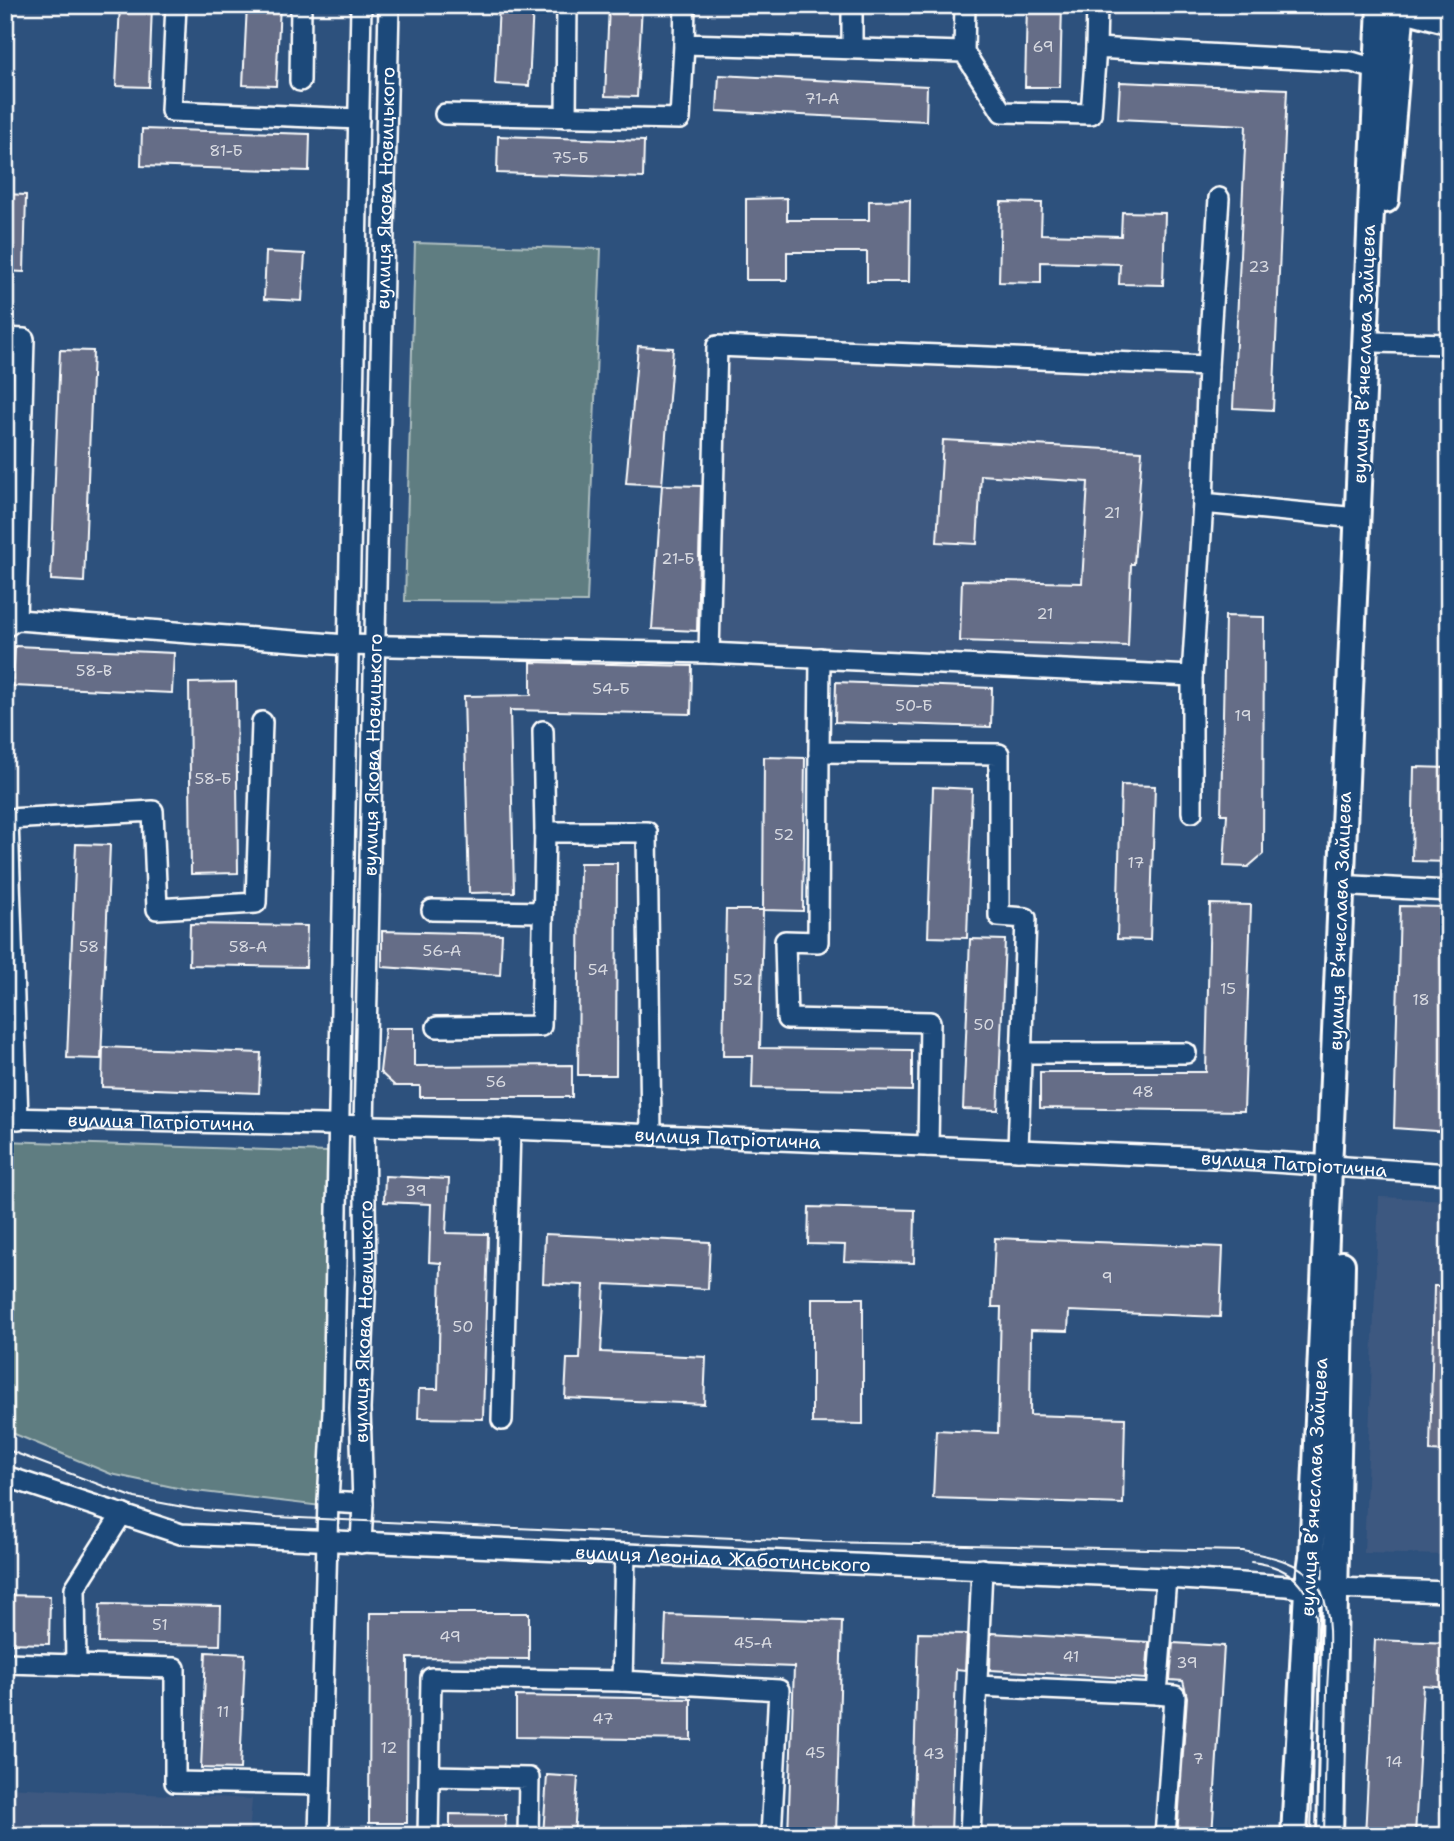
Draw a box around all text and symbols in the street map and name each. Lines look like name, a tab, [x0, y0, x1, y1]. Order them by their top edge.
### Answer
house number: 69	[1032, 36, 1054, 57]
street label: вулиця Якова Новицького	[370, 66, 400, 310]
house number: 71-А	[805, 88, 839, 109]
house number: 81-Б	[209, 140, 243, 161]
house number: 75-Б	[551, 147, 589, 168]
street label: вулиця Вʼячеслава Зайцева	[1347, 224, 1381, 484]
house number: 23	[1248, 256, 1270, 277]
house number: 21	[1103, 502, 1121, 523]
house number: 21-Б	[661, 548, 695, 569]
house number: 21	[1036, 603, 1054, 624]
street label: вулиця Якова Новицького	[357, 633, 387, 876]
house number: 58-В	[76, 660, 112, 681]
house number: 54-Б	[592, 678, 630, 699]
house number: 50-Б	[895, 695, 933, 716]
house number: 19	[1234, 705, 1252, 726]
house number: 58-Б	[194, 768, 232, 789]
street label: вулиця Вʼячеслава Зайцева	[1323, 791, 1357, 1051]
house number: 52	[774, 824, 794, 845]
house number: 17	[1127, 852, 1145, 873]
house number: 58	[79, 936, 99, 957]
house number: 58-А	[229, 936, 267, 957]
house number: 56-А	[423, 940, 461, 961]
house number: 54	[588, 959, 608, 980]
house number: 52	[733, 969, 753, 990]
house number: 15	[1220, 978, 1236, 999]
house number: 18	[1412, 989, 1430, 1010]
house number: 50	[974, 1014, 994, 1035]
house number: 56	[486, 1071, 506, 1092]
house number: 48	[1132, 1081, 1154, 1102]
street label: вулиця Патріотична	[67, 1107, 255, 1136]
street label: вулиця Патріотична	[634, 1122, 822, 1154]
street label: вулиця Патріотична	[1200, 1145, 1388, 1182]
house number: 39	[405, 1180, 427, 1201]
street label: вулиця Якова Новицького	[347, 1200, 379, 1443]
house number: 9	[1101, 1267, 1113, 1288]
house number: 50	[453, 1316, 473, 1337]
street label: вулиця Вʼячеслава Зайцева	[1295, 1357, 1333, 1617]
street label: вулиця Леоніда Жаботинського	[575, 1539, 871, 1577]
house number: 51	[152, 1614, 168, 1635]
house number: 49	[439, 1626, 461, 1647]
house number: 45-А	[734, 1632, 772, 1653]
house number: 41	[1062, 1646, 1080, 1667]
house number: 39	[1176, 1652, 1198, 1673]
house number: 11	[217, 1701, 229, 1722]
house number: 47	[592, 1708, 614, 1729]
house number: 12	[380, 1737, 398, 1758]
house number: 45	[805, 1742, 825, 1763]
house number: 43	[923, 1743, 945, 1764]
house number: 7	[1192, 1748, 1204, 1769]
house number: 14	[1385, 1751, 1403, 1772]

